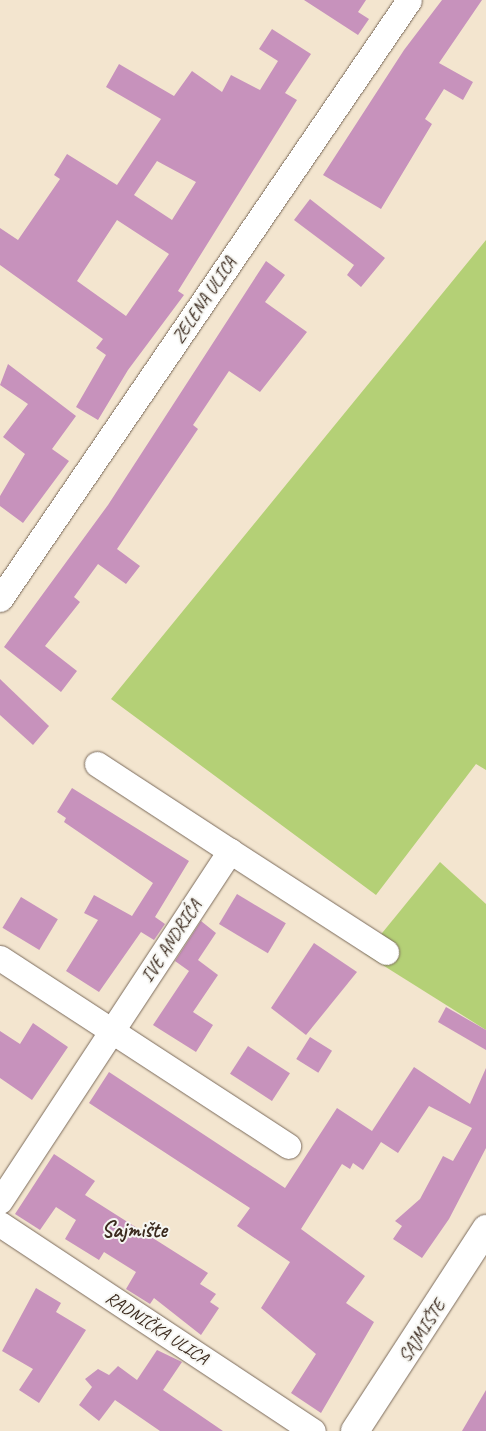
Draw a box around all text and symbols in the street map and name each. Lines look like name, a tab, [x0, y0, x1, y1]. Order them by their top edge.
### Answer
street label: ZELENA ULICA	[167, 253, 241, 347]
street label: IVE ANDRIĆA	[136, 896, 206, 986]
district label: Sajmište	[101, 1218, 167, 1244]
street label: RADNIČKA ULICA	[102, 1287, 212, 1369]
street label: SAJMIŠTE	[394, 1296, 450, 1366]

